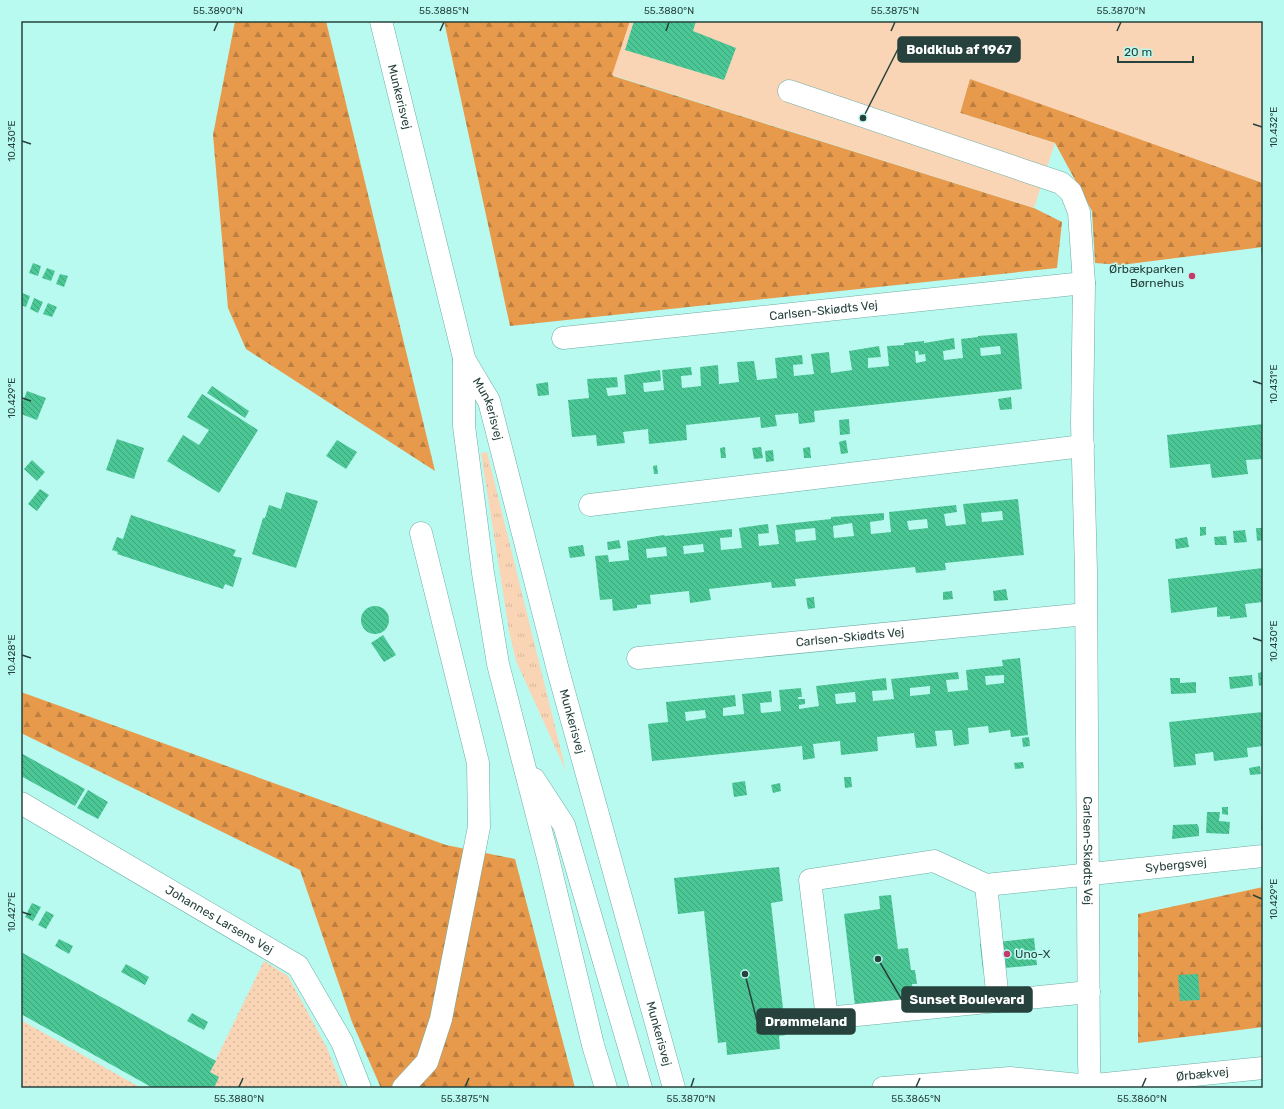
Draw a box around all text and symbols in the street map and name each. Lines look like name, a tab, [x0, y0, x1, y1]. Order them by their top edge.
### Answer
text: 55.3890°N	[193, 5, 243, 17]
text: 55.3885°N	[419, 5, 469, 17]
text: 55.3880°N	[644, 5, 694, 17]
text: 55.3875°N	[871, 5, 919, 17]
text: 55.3870°N	[1097, 5, 1146, 17]
callout: Boldklub af 1967	[898, 37, 1020, 62]
scale bar	[1118, 38, 1193, 64]
text: Boldklub af 1967	[906, 42, 1012, 57]
text: 20 m	[1124, 45, 1152, 59]
street label: Munkerisvej	[385, 63, 414, 131]
text: 10.432°E	[1268, 107, 1280, 147]
text: 10.430°E	[6, 120, 18, 162]
place label: Ørbækparken Børnehus	[1109, 262, 1184, 290]
marker: Ørbækparken Børnehus	[1187, 271, 1197, 281]
street label: Carlsen-Skiødts Vej	[769, 298, 878, 323]
text: 10.431°E	[1268, 364, 1280, 404]
street label: Munkerisvej	[470, 375, 506, 442]
text: 10.429°E	[6, 378, 18, 418]
text: 10.430°E	[1268, 620, 1280, 662]
street label: Carlsen-Skiødts Vej	[795, 625, 905, 649]
text: 10.428°E	[6, 634, 18, 676]
street label: Munkerisvej	[557, 688, 588, 755]
street label: Carlsen-Skiødts Vej	[1080, 796, 1095, 905]
street label: Sybergsvej	[1144, 855, 1207, 875]
text: 10.429°E	[1268, 879, 1280, 919]
street label: Johannes Larsens Vej	[163, 882, 276, 957]
text: 10.427°E	[6, 892, 18, 932]
place label: Uno-X	[1015, 947, 1051, 961]
marker: Uno-X	[1002, 949, 1012, 959]
callout: Sunset Boulevard	[902, 987, 1032, 1012]
text: Sunset Boulevard	[910, 992, 1024, 1007]
street label: Munkerisvej	[643, 1000, 675, 1067]
callout: Drømmeland	[757, 1009, 855, 1034]
text: Drømmeland	[765, 1014, 847, 1029]
street label: Ørbækvej	[1175, 1065, 1229, 1084]
text: 55.3880°N	[214, 1093, 264, 1105]
text: 55.3875°N	[441, 1093, 489, 1105]
text: 55.3870°N	[667, 1093, 716, 1105]
text: 55.3865°N	[891, 1093, 941, 1105]
text: 55.3860°N	[1117, 1093, 1167, 1105]

